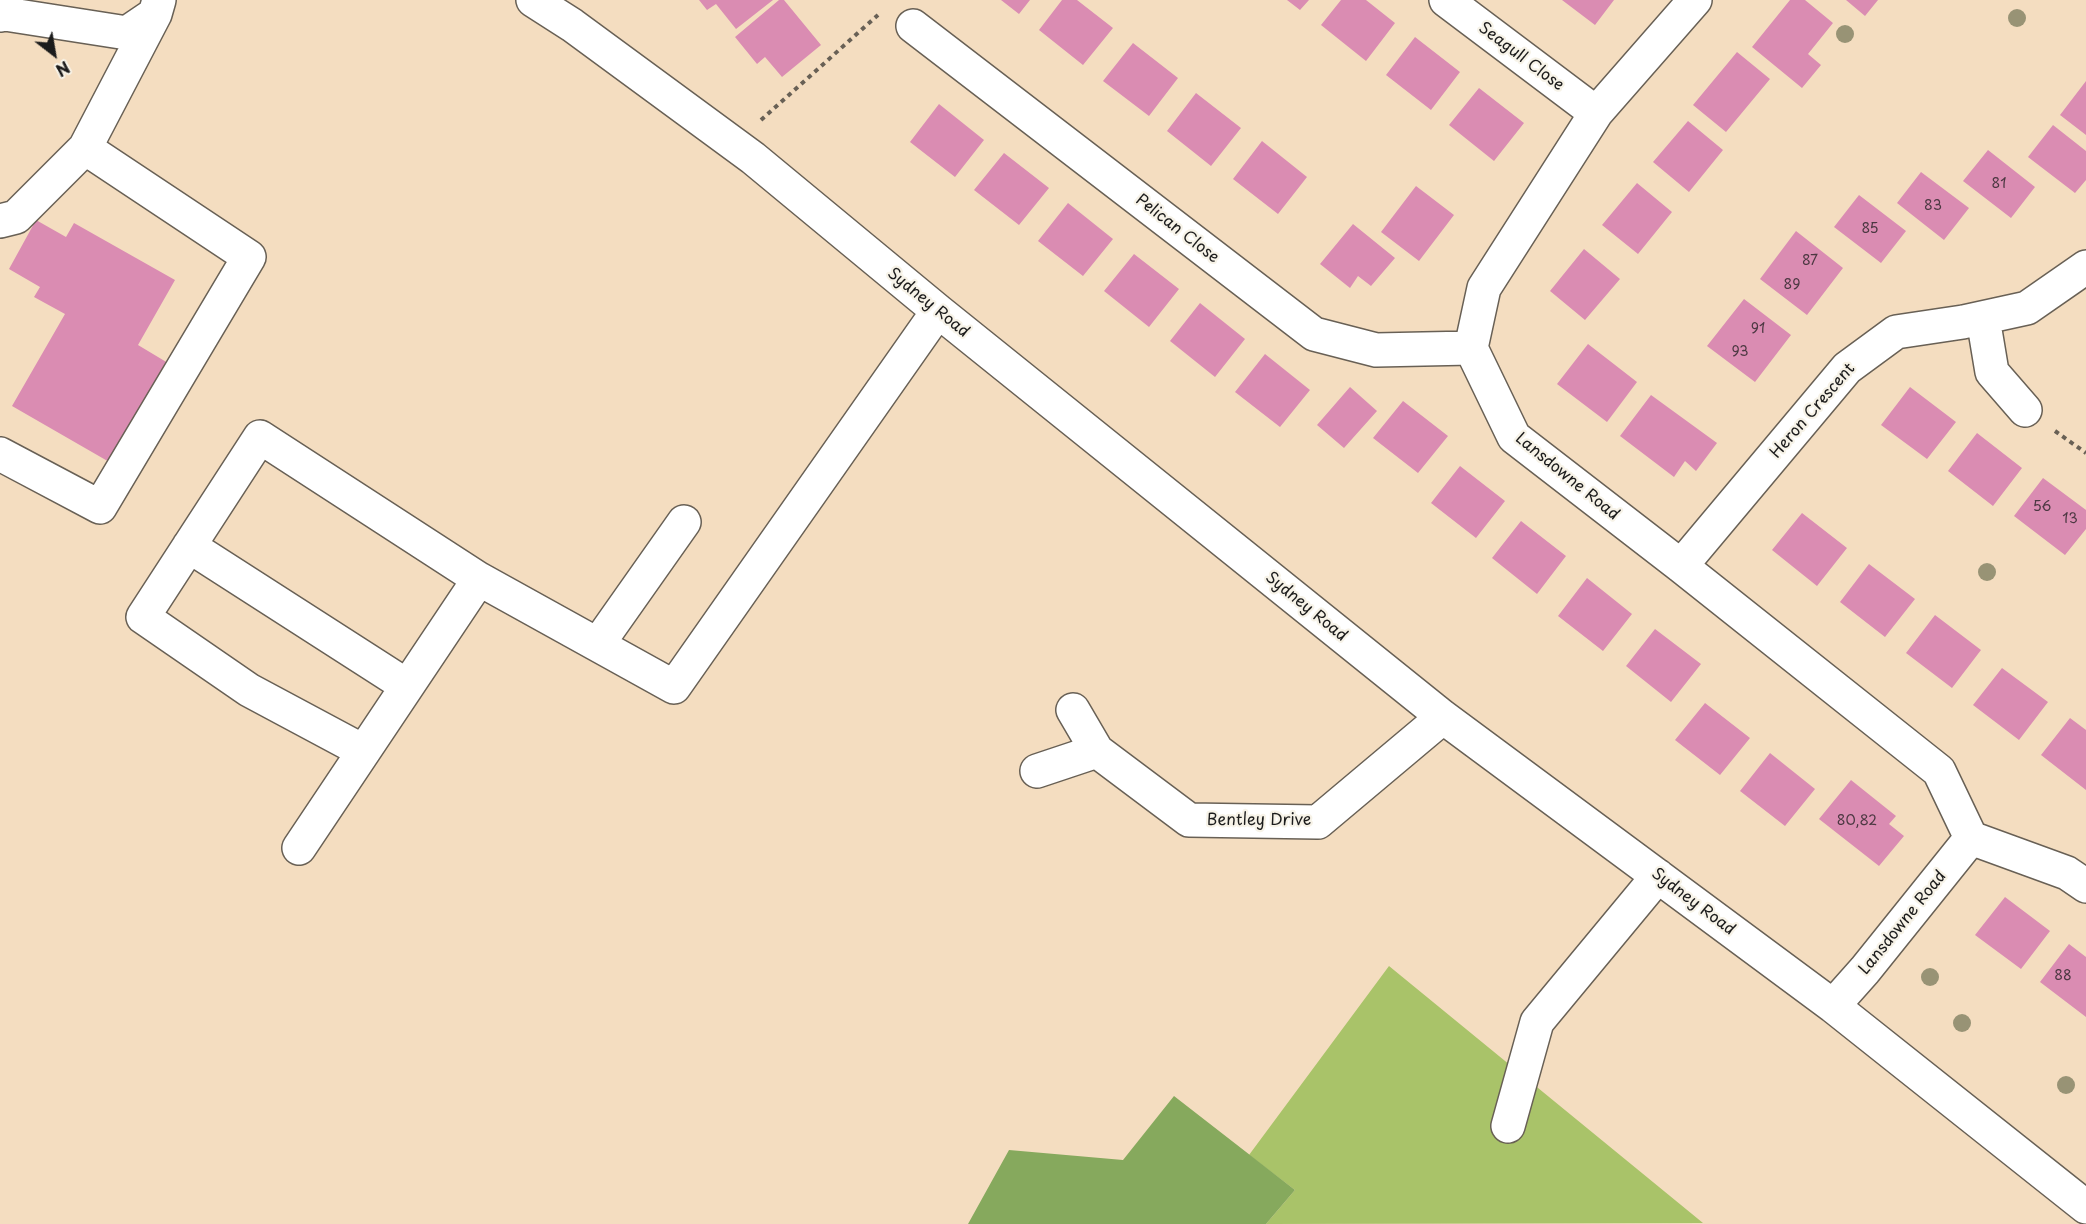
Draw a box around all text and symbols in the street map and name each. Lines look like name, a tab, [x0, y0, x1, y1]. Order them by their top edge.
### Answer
street label: Seagull Close	[1475, 19, 1567, 95]
north arrow	[24, 24, 84, 84]
text: N	[52, 56, 75, 83]
house number: 81	[1992, 176, 2006, 192]
street label: Pelican Close	[1132, 191, 1222, 267]
house number: 83	[1924, 198, 1942, 214]
house number: 85	[1861, 221, 1879, 237]
house number: 87	[1802, 253, 1818, 269]
street label: Sydney Road	[883, 264, 973, 342]
house number: 89	[1784, 277, 1800, 293]
house number: 91	[1751, 321, 1765, 337]
house number: 93	[1731, 344, 1749, 360]
street label: Heron Crescent	[1767, 360, 1859, 462]
street label: Lansdowne Road	[1511, 429, 1623, 525]
house number: 56	[2033, 499, 2051, 515]
house number: 13	[2062, 511, 2078, 527]
street label: Sydney Road	[1261, 568, 1351, 646]
street label: Bentley Drive	[1207, 811, 1311, 831]
house number: 80,82	[1837, 813, 1877, 829]
street label: Sydney Road	[1647, 864, 1739, 940]
street label: Lansdowne Road	[1855, 867, 1951, 979]
house number: 88	[2054, 968, 2072, 984]

